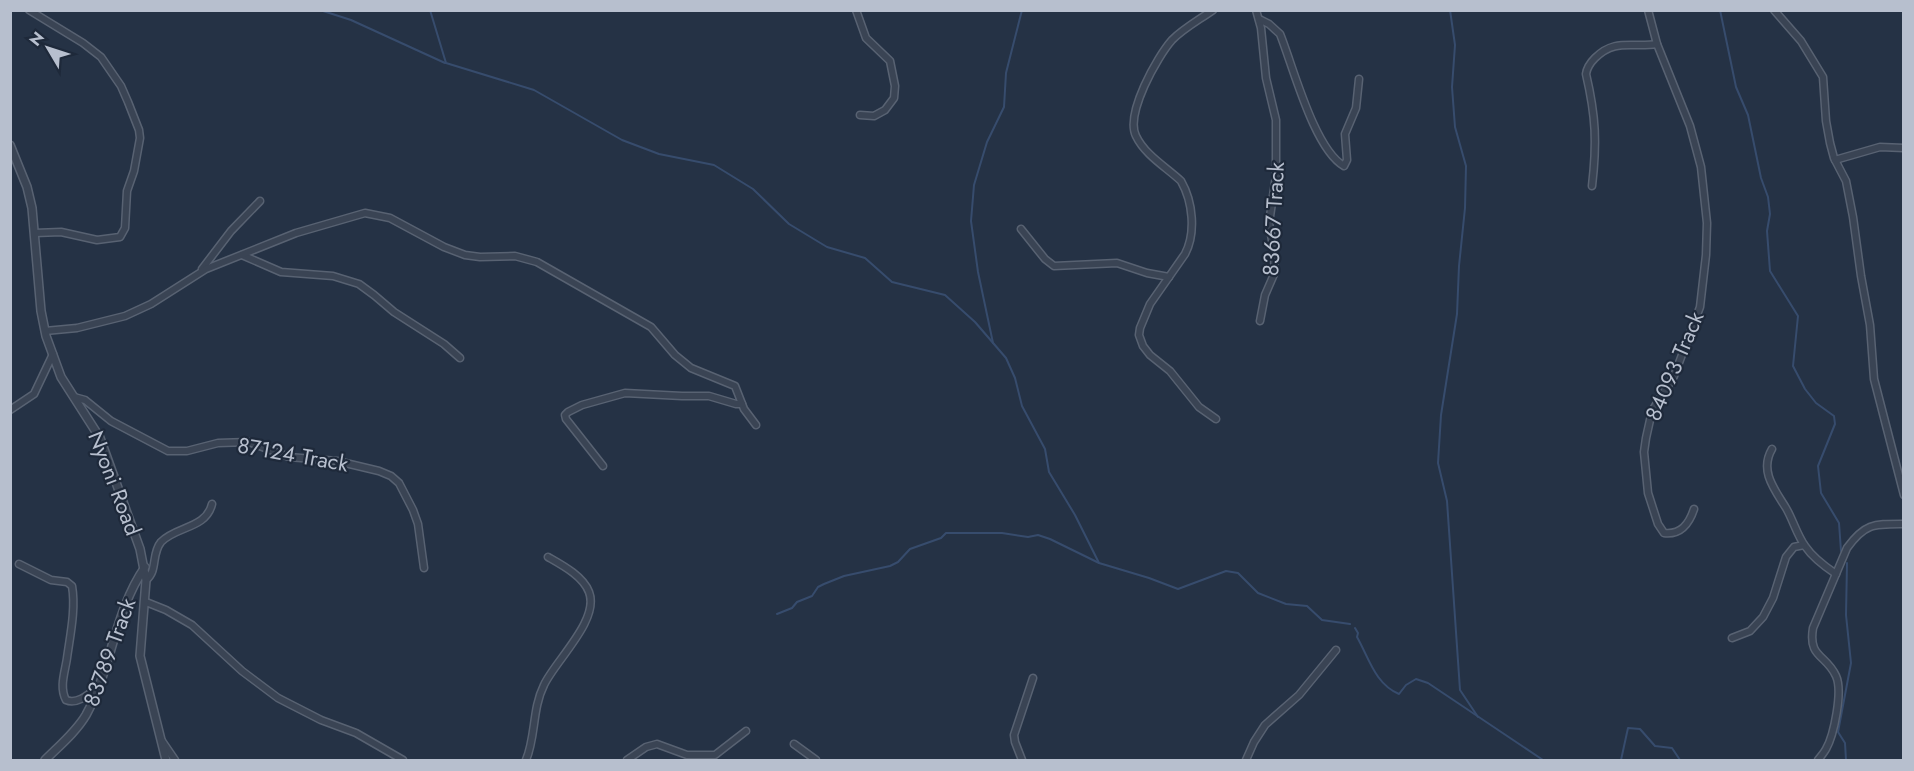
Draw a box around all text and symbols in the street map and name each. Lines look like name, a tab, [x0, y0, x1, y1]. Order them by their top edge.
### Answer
north arrow	[18, 18, 78, 78]
text: N	[24, 27, 50, 51]
street label: 83667 Track	[1254, 161, 1292, 277]
street label: 84093 Track	[1637, 306, 1712, 426]
street label: Nyoni Road	[80, 426, 150, 540]
street label: 87124 Track	[235, 429, 351, 480]
street label: 83789 Track	[75, 593, 144, 711]

